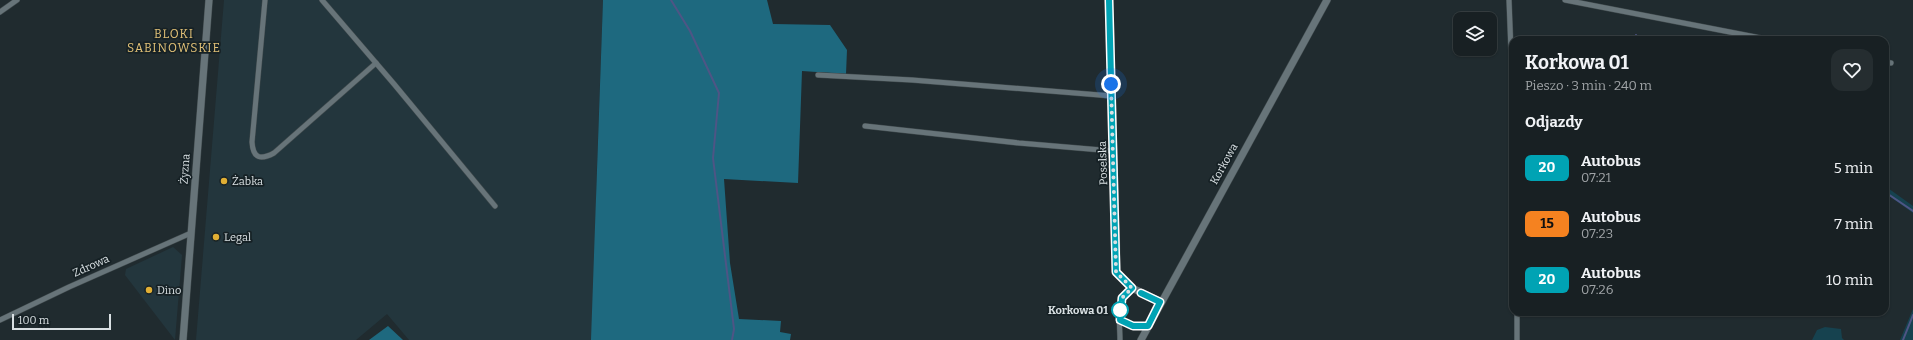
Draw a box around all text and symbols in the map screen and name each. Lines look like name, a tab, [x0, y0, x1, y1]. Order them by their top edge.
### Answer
map controls	[1453, 12, 1497, 56]
button: layers	[1453, 12, 1497, 56]
district label: BLOKI SABINOWSKIE	[127, 27, 221, 55]
button: heart	[1831, 49, 1873, 91]
text: Korkowa 01	[1525, 51, 1629, 74]
your location	[1101, 74, 1121, 94]
text: Pieszo · 3 min · 240 m	[1525, 78, 1652, 93]
text: Odjazdy	[1525, 113, 1583, 131]
street label: Poselska	[1096, 141, 1110, 185]
street label: Korkowa	[1207, 141, 1241, 187]
text: Autobus	[1581, 152, 1641, 170]
street label: Żyzna	[176, 153, 193, 185]
text: 20	[1539, 159, 1555, 176]
text: 5 min	[1834, 159, 1873, 177]
text: 07:21	[1581, 170, 1611, 185]
place label: Żabka	[232, 174, 263, 188]
marker: Żabka	[219, 176, 229, 186]
text: Autobus	[1581, 208, 1641, 226]
text: 15	[1540, 215, 1554, 232]
text: 7 min	[1834, 215, 1873, 233]
text: 07:23	[1581, 226, 1613, 241]
place label: Legal	[224, 231, 251, 244]
marker: Legal	[211, 232, 221, 242]
street label: Zdrowa	[71, 252, 111, 280]
text: Autobus	[1581, 264, 1641, 282]
text: 20	[1539, 271, 1555, 288]
text: 10 min	[1826, 271, 1873, 289]
text: 07:26	[1581, 282, 1613, 297]
place label: Dino	[157, 284, 181, 297]
marker: Dino	[144, 285, 154, 295]
marker: Korkowa 01	[1111, 301, 1129, 319]
place label: Korkowa 01	[1048, 304, 1108, 317]
scale bar	[12, 312, 111, 331]
text: 100 m	[18, 314, 49, 327]

